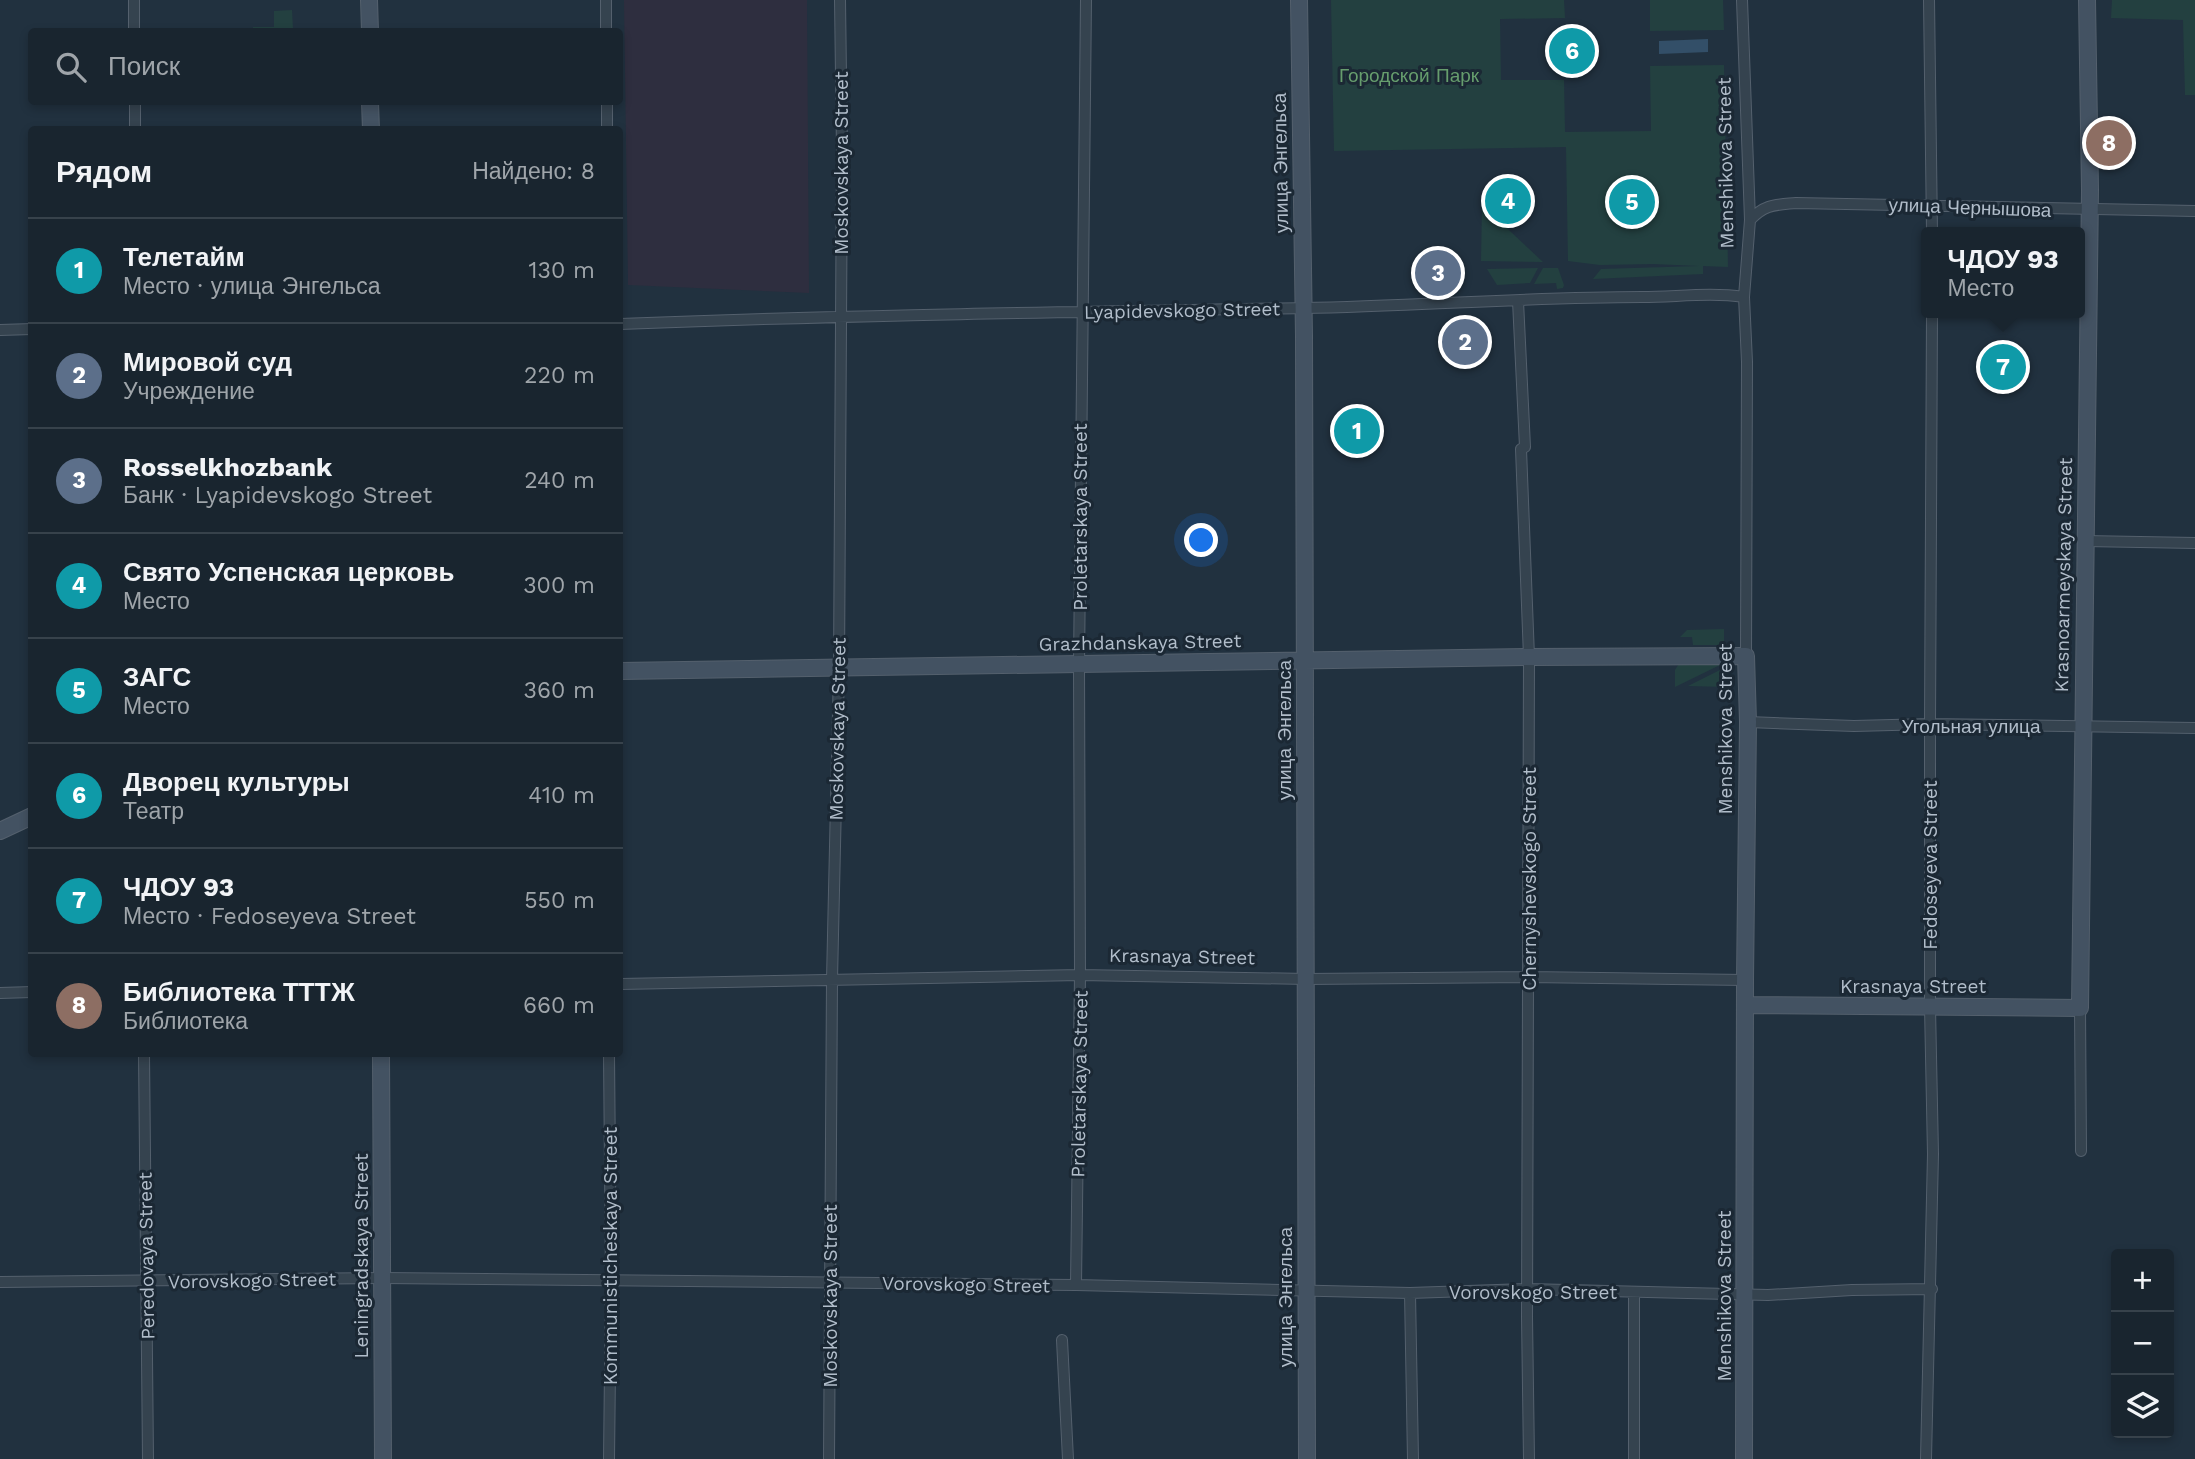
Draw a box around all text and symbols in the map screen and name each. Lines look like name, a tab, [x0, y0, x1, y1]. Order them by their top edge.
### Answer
pin: 6	[1549, 25, 1595, 77]
search box	[28, 28, 623, 105]
icon: search	[52, 48, 90, 86]
text: Поиск	[108, 51, 180, 81]
park label: Городской Парк	[1339, 64, 1480, 87]
street label: Moskovskaya Street	[830, 71, 853, 255]
street label: Menshikova Street	[1713, 77, 1738, 249]
street label: улица Энгельса	[1268, 92, 1293, 233]
pin: 8	[2086, 117, 2132, 169]
text: Рядом	[56, 154, 152, 189]
text: Найдено: 8	[472, 158, 595, 185]
pin: 4	[1485, 175, 1531, 227]
pin: 5	[1609, 176, 1655, 228]
street label: улица Чернышова	[1888, 193, 2052, 222]
popup	[1921, 227, 2085, 318]
text: Телетайм	[123, 242, 245, 272]
text: ЧДОУ 93	[1947, 244, 2059, 274]
pin: 3	[1415, 247, 1461, 299]
text: 1	[74, 257, 84, 284]
text: 130 m	[529, 257, 595, 284]
text: Место · улица Энгельса	[123, 273, 381, 300]
text: Место	[1947, 275, 2014, 302]
street label: Lyapidevskogo Street	[1084, 297, 1280, 324]
pin: 2	[1442, 316, 1488, 368]
pin: 7	[1980, 341, 2026, 393]
text: Мировой суд	[123, 347, 292, 377]
text: 2	[72, 362, 86, 389]
text: 220 m	[524, 362, 595, 389]
text: Учреждение	[123, 378, 255, 405]
pin: 1	[1334, 405, 1380, 457]
street label: Proletarskaya Street	[1069, 423, 1092, 611]
text: Rosselkhozbank	[123, 452, 332, 482]
street label: Krasnoarmeyskaya Street	[2050, 457, 2077, 693]
text: 3	[72, 467, 86, 494]
text: 240 m	[524, 467, 595, 494]
text: Банк · Lyapidevskogo Street	[123, 482, 432, 509]
your location	[1184, 523, 1218, 557]
text: Свято Успенская церковь	[123, 557, 455, 587]
text: 4	[72, 572, 86, 599]
text: 300 m	[523, 572, 595, 599]
text: Место	[123, 588, 190, 615]
street label: Grazhdanskaya Street	[1038, 629, 1242, 656]
street label: Moskovskaya Street	[824, 637, 851, 821]
street label: Menshikova Street	[1714, 643, 1737, 815]
street label: улица Энгельса	[1273, 659, 1296, 800]
text: ЗАГС	[123, 662, 191, 692]
text: 5	[72, 677, 86, 704]
text: 360 m	[524, 677, 595, 704]
text: Место	[123, 693, 190, 720]
street label: Угольная улица	[1902, 715, 2041, 738]
text: Дворец культуры	[123, 767, 350, 797]
street label: Chernyshevskogo Street	[1518, 767, 1541, 991]
street label: Fedoseyeva Street	[1919, 780, 1942, 950]
text: 6	[72, 782, 86, 809]
text: 410 m	[528, 782, 595, 809]
text: Театр	[123, 798, 184, 825]
text: ЧДОУ 93	[123, 872, 234, 902]
text: 7	[72, 887, 86, 914]
text: 550 m	[524, 887, 595, 914]
text: Место · Fedoseyeva Street	[123, 903, 416, 930]
street label: Krasnaya Street	[1109, 944, 1255, 969]
street label: Krasnaya Street	[1840, 975, 1986, 998]
text: Библиотека ТТТЖ	[123, 977, 355, 1007]
street label: Proletarskaya Street	[1066, 990, 1093, 1178]
text: 8	[72, 992, 86, 1019]
text: 660 m	[523, 992, 595, 1019]
text: Библиотека	[123, 1008, 248, 1035]
street label: Kommunisticheskaya Street	[599, 1127, 622, 1385]
street label: Leningradskaya Street	[350, 1153, 373, 1359]
street label: Peredovaya Street	[134, 1172, 159, 1340]
street label: Moskovskaya Street	[819, 1204, 842, 1388]
street label: Menshikova Street	[1713, 1210, 1736, 1382]
street label: улица Энгельса	[1274, 1226, 1297, 1367]
map controls	[2111, 1249, 2174, 1438]
button: +	[2111, 1249, 2174, 1312]
street label: Vorovskogo Street	[168, 1268, 336, 1293]
street label: Vorovskogo Street	[882, 1272, 1050, 1297]
street label: Vorovskogo Street	[1449, 1281, 1617, 1304]
button: −	[2111, 1312, 2174, 1375]
button: layers	[2111, 1375, 2174, 1438]

